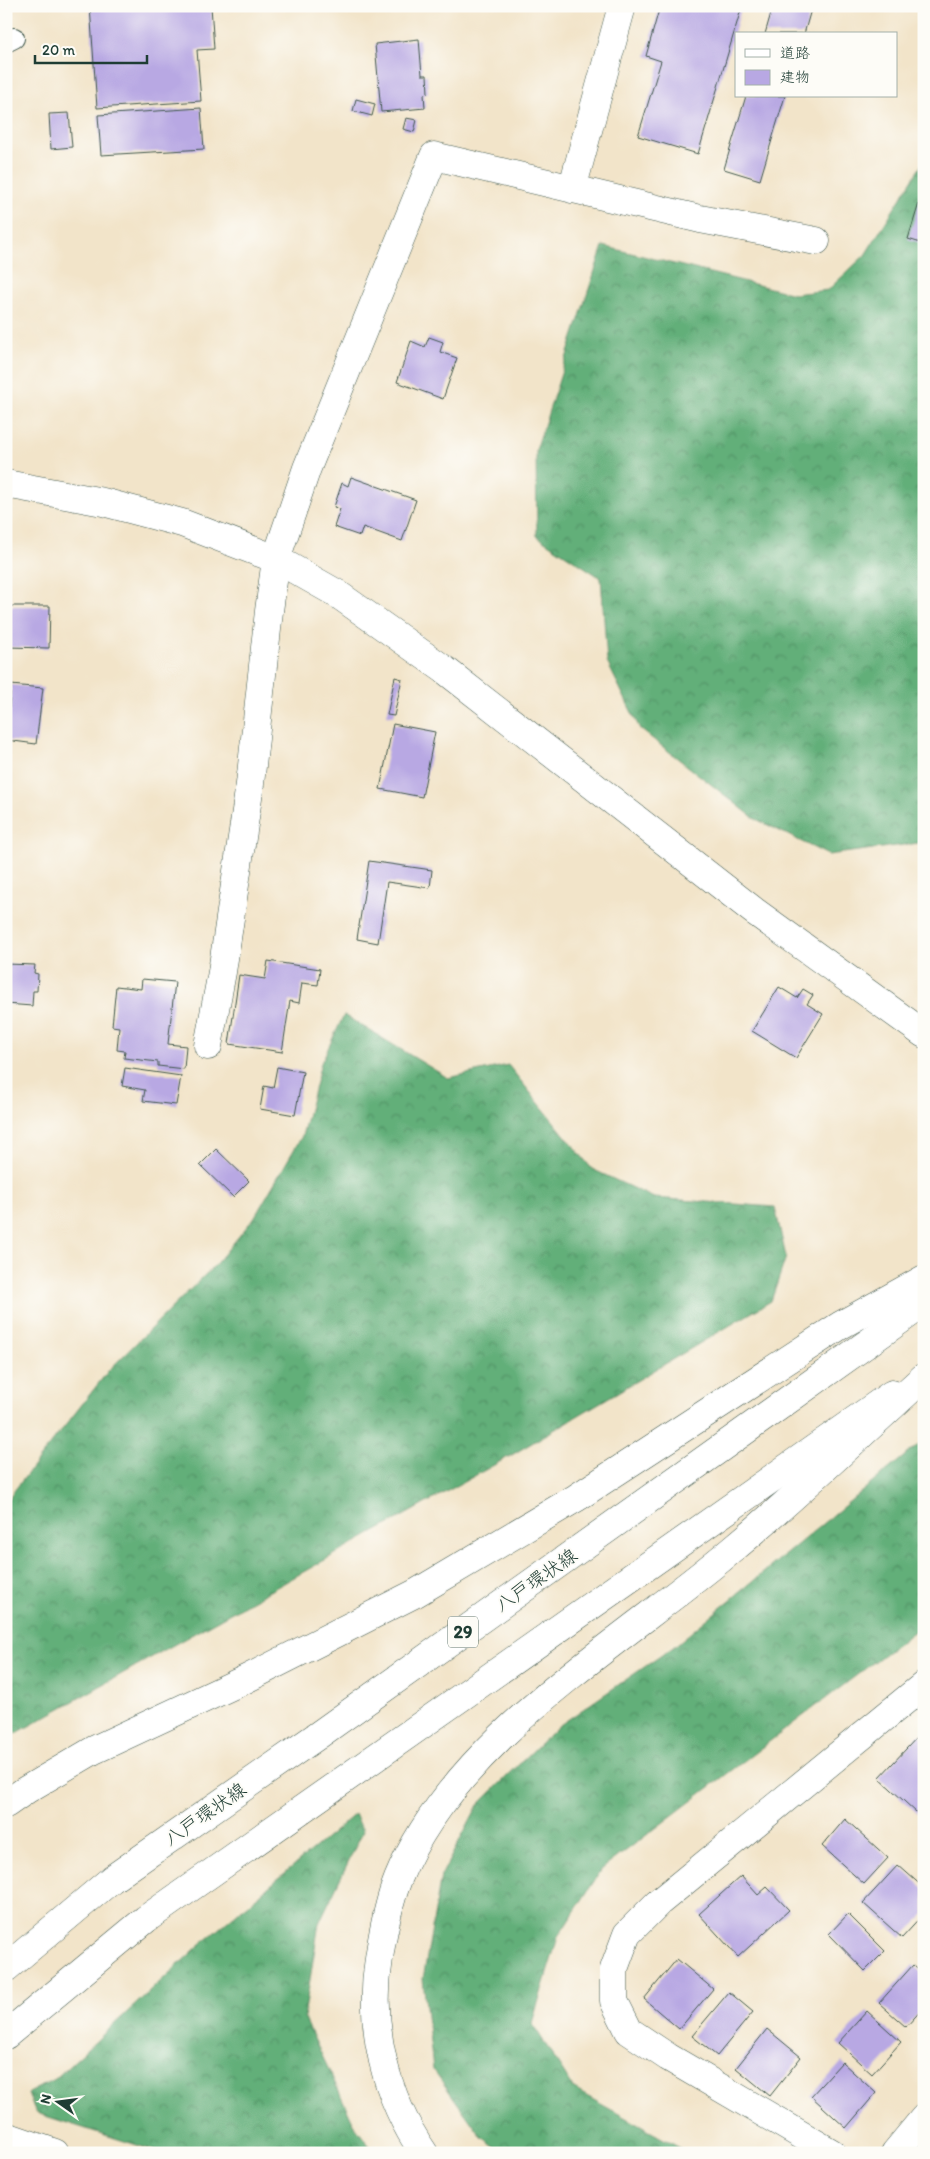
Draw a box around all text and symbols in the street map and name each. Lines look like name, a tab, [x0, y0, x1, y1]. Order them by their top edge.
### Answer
scale bar	[35, 32, 148, 64]
legend	[735, 32, 898, 98]
text: 20 m	[42, 41, 76, 59]
text: 道路	[780, 44, 810, 62]
text: 建物	[780, 68, 810, 86]
street label: 八戸環状線	[490, 1543, 582, 1617]
road number: 29	[448, 1616, 478, 1648]
street label: 八戸環状線	[159, 1777, 251, 1851]
north arrow	[32, 2076, 82, 2126]
text: N	[36, 2092, 55, 2106]

